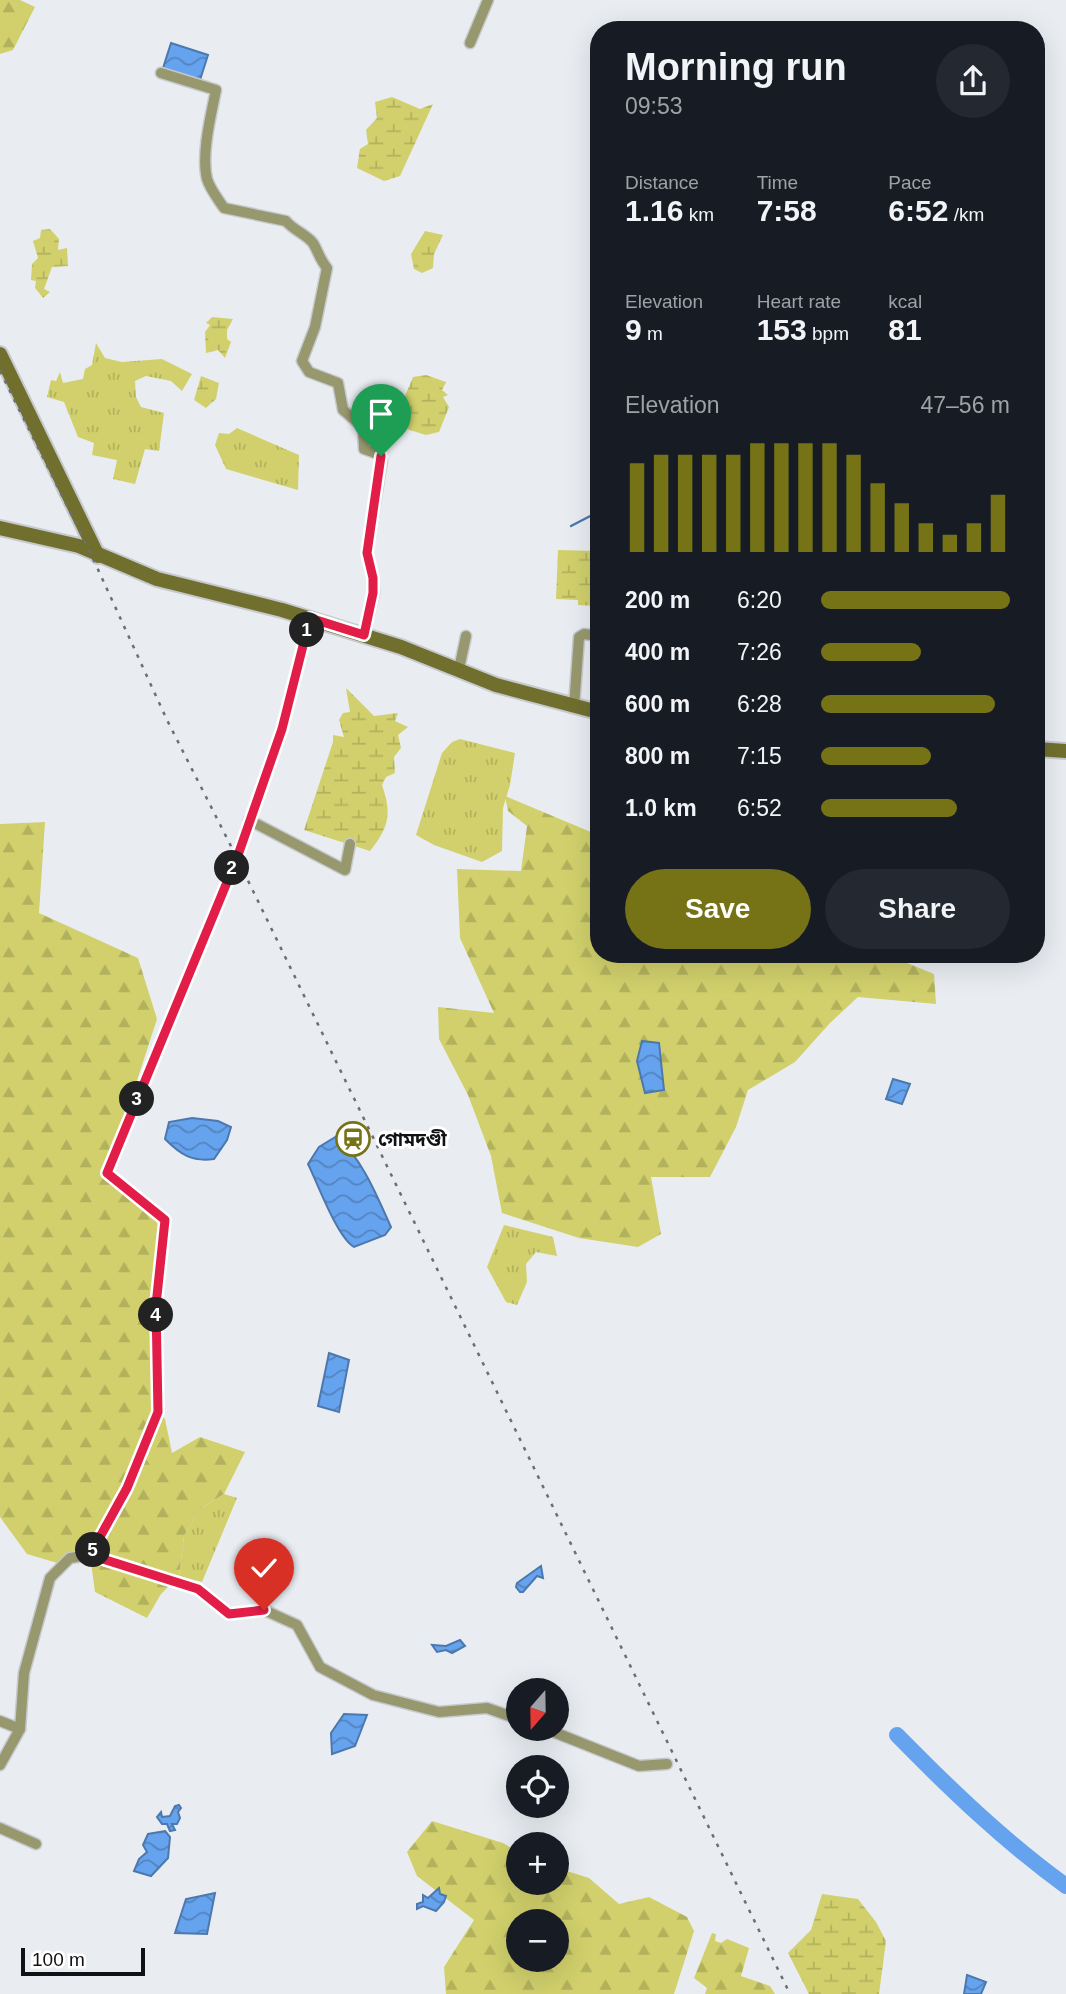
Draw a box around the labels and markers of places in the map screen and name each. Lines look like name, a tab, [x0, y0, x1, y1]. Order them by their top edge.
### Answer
pin	[351, 384, 411, 456]
pin: 1	[290, 612, 324, 648]
pin: 2	[215, 850, 250, 886]
pin: 3	[120, 1082, 154, 1116]
station icon: গোমদণ্ডী	[334, 1120, 372, 1158]
place label: গোমদণ্ডী	[378, 1129, 447, 1150]
pin: 4	[138, 1298, 174, 1332]
pin: 5	[76, 1532, 110, 1568]
pin	[234, 1538, 294, 1610]

